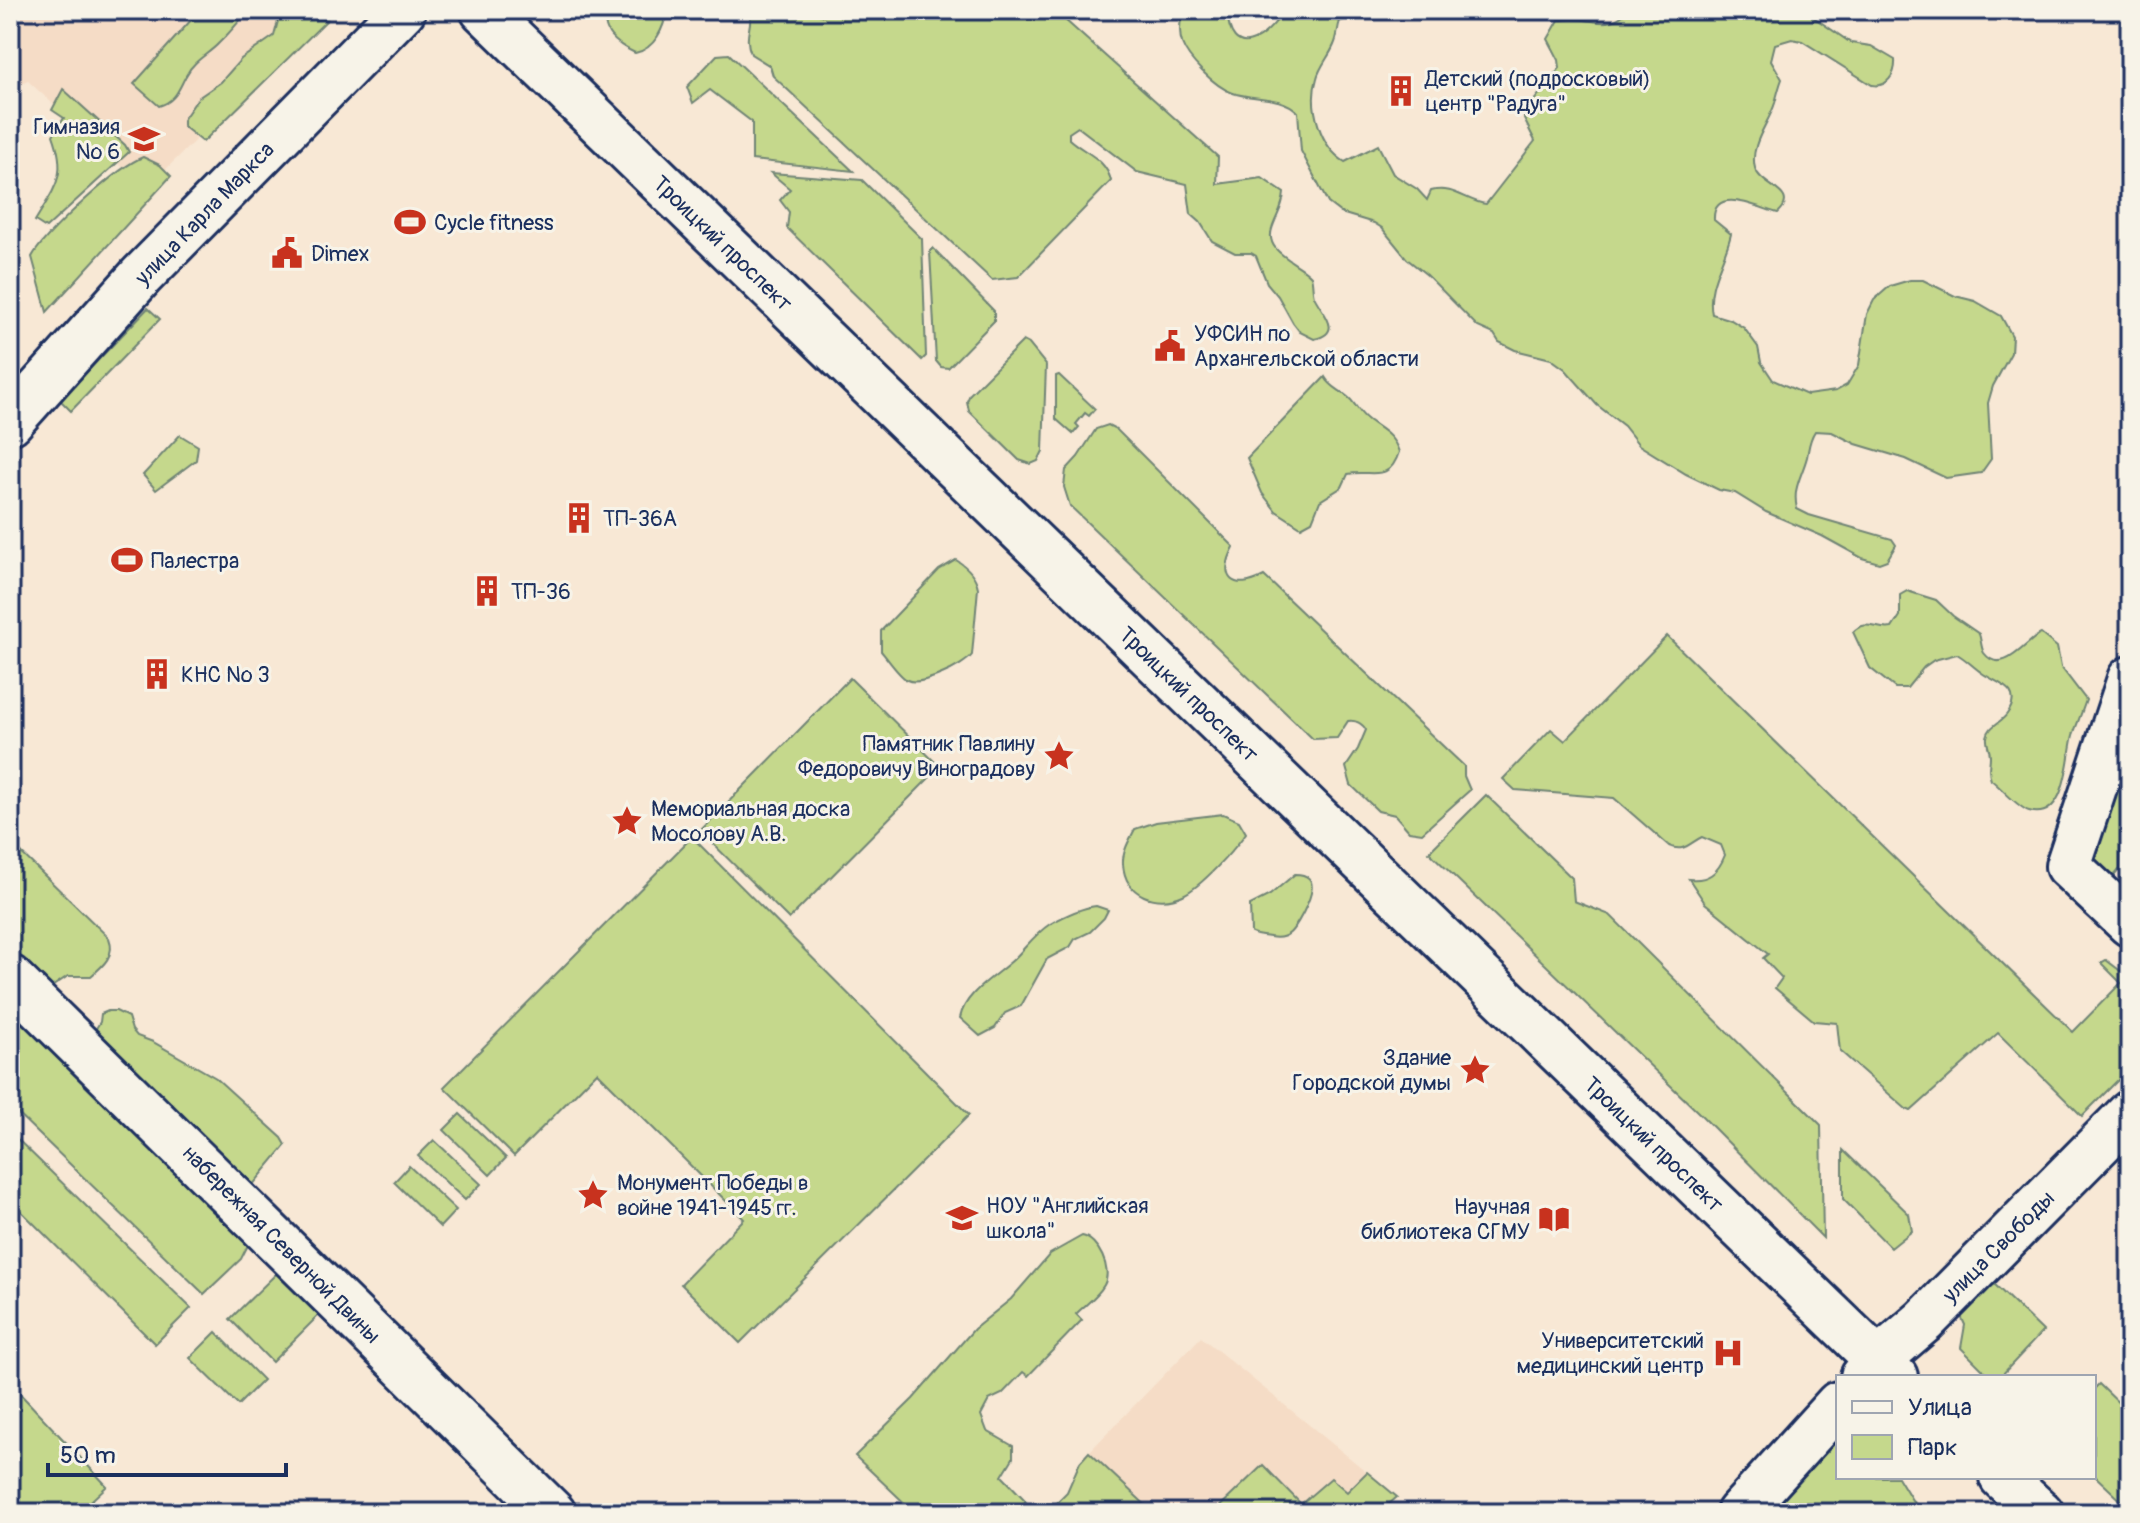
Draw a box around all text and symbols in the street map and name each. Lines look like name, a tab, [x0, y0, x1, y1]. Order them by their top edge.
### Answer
place label: Детский (подросковый) центр "Радуга"	[1424, 65, 1651, 118]
building icon: Детский (подросковый) центр "Радуга"	[1384, 74, 1418, 108]
place label: Гимназия № 6	[33, 113, 120, 166]
school or university icon: Гимназия № 6	[127, 122, 161, 156]
street label: улица Карла Маркса	[128, 136, 280, 292]
street label: Троицкий проспект	[647, 170, 798, 318]
sports icon: Cycle fitness	[393, 205, 427, 239]
place label: Cycle fitness	[434, 209, 554, 237]
public building icon: Dimex	[270, 236, 304, 270]
place label: Dimex	[311, 240, 370, 268]
place label: УФСИН по Архангельской области	[1194, 320, 1419, 373]
public building icon: УФСИН по Архангельской области	[1153, 329, 1187, 363]
building icon: ТП-36А	[562, 501, 596, 535]
place label: ТП-36А	[603, 505, 677, 533]
sports icon: Палестра	[110, 543, 144, 577]
place label: Палестра	[151, 547, 239, 575]
building icon: ТП-36	[470, 574, 504, 608]
place label: ТП-36	[511, 578, 571, 606]
street label: Троицкий проспект	[1113, 621, 1264, 769]
building icon: КНС № 3	[140, 657, 174, 691]
place label: КНС № 3	[181, 661, 270, 689]
place label: Памятник Павлину Федоровичу Виноградову	[798, 730, 1035, 783]
place icon: Памятник Павлину Федоровичу Виноградову	[1042, 739, 1076, 773]
place label: Мемориальная доска Мосолову А.В.	[651, 795, 850, 848]
place icon: Мемориальная доска Мосолову А.В.	[610, 804, 644, 838]
place label: Здание Городской думы	[1292, 1044, 1451, 1097]
place icon: Здание Городской думы	[1458, 1053, 1492, 1087]
street label: Троицкий проспект	[1578, 1071, 1729, 1219]
street label: набережная Северной Двины	[176, 1140, 386, 1350]
place label: Монумент Победы в войне 1941-1945 гг.	[617, 1169, 809, 1222]
place icon: Монумент Победы в войне 1941-1945 гг.	[576, 1178, 610, 1212]
street label: улица Свободы	[1936, 1185, 2061, 1309]
place label: НОУ "Английская школа"	[986, 1192, 1149, 1245]
place label: Научная библиотека СГМУ	[1360, 1193, 1530, 1246]
school or university icon: НОУ "Английская школа"	[945, 1201, 979, 1235]
library icon: Научная библиотека СГМУ	[1537, 1202, 1571, 1236]
place label: Университетский медицинский центр	[1516, 1327, 1704, 1380]
hospital icon: Университетский медицинский центр	[1711, 1336, 1745, 1370]
legend	[1836, 1375, 2096, 1479]
text: Улица	[1908, 1393, 1972, 1422]
scale bar	[48, 1427, 286, 1477]
text: Парк	[1908, 1433, 1957, 1462]
text: 50 m	[60, 1441, 116, 1470]

